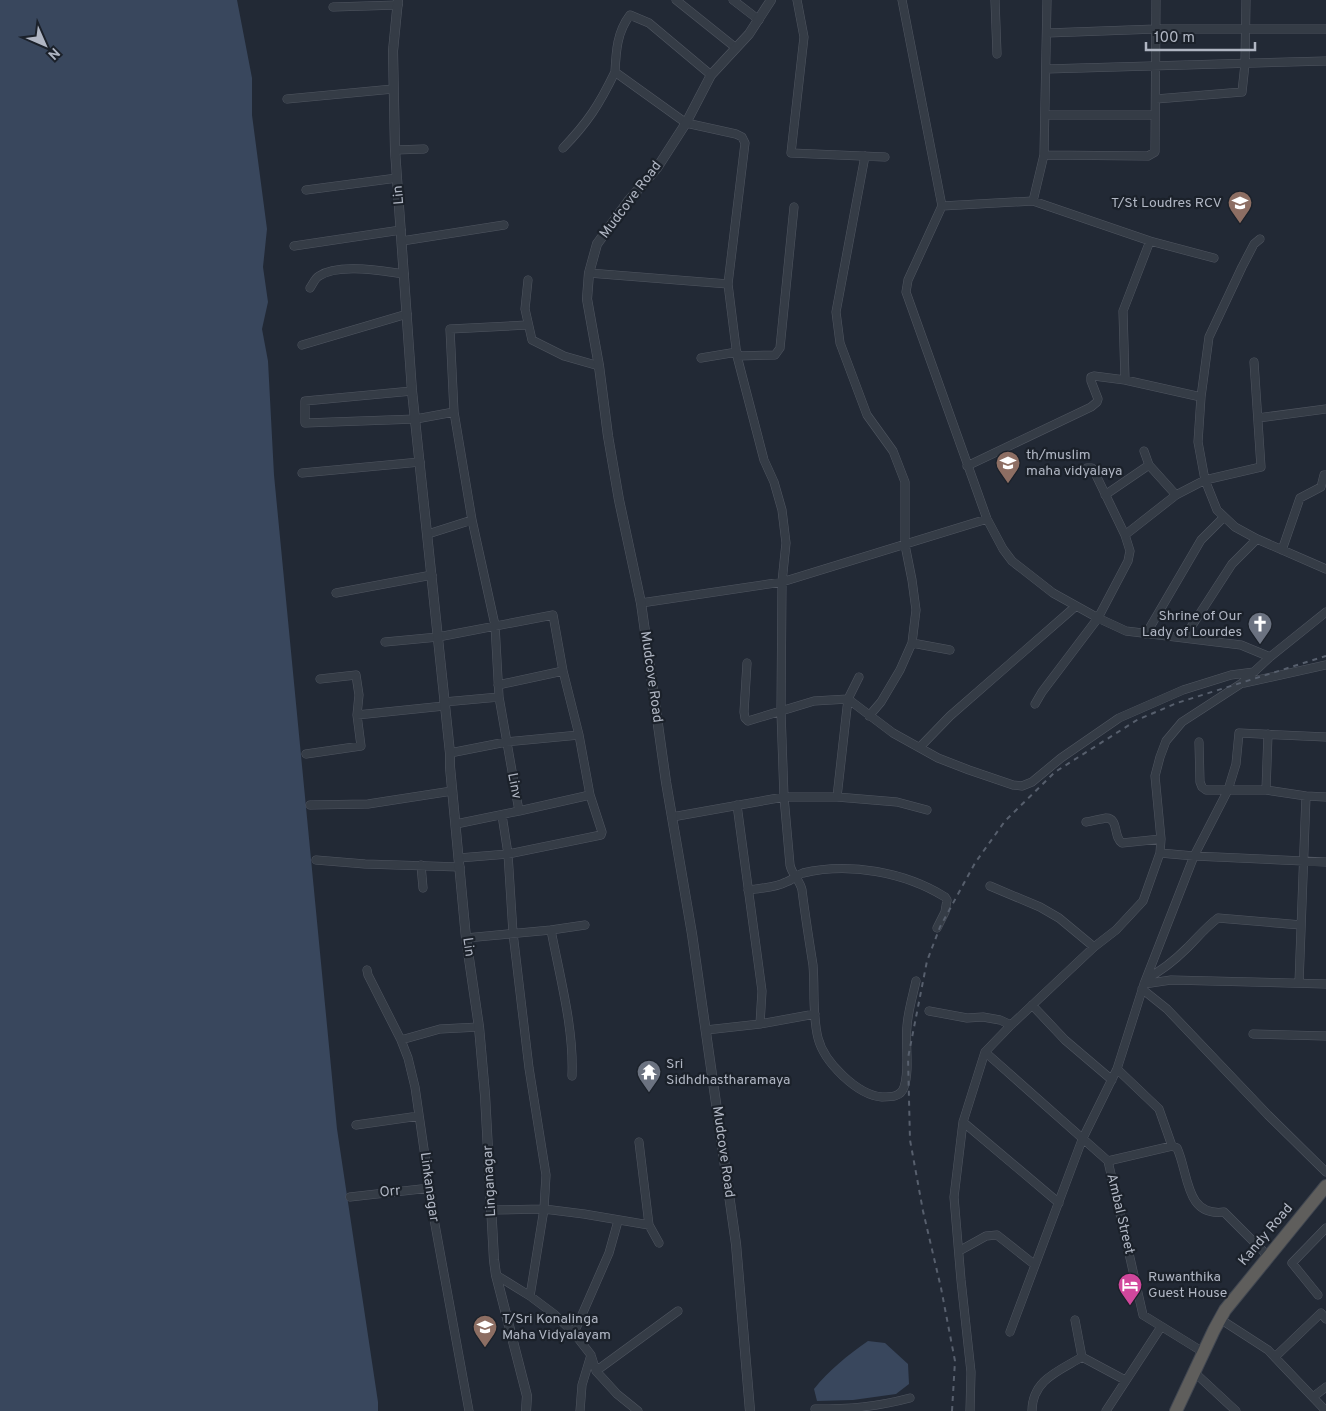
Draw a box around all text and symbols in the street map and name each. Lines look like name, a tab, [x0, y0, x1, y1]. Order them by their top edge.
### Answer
north arrow	[20, 20, 70, 70]
scale bar	[1146, 20, 1255, 52]
text: 100 m	[1154, 29, 1195, 48]
text: N	[44, 44, 63, 63]
street label: Mudcove Road	[596, 158, 666, 242]
street label: Lin	[390, 185, 408, 205]
school or university icon: T/St Loudres RCV	[1227, 190, 1253, 224]
place label: T/St Loudres RCV	[1111, 195, 1222, 212]
place label: th/muslim maha vidyalaya	[1026, 447, 1122, 480]
school or university icon: th/muslim maha vidyalaya	[995, 450, 1021, 484]
place label: Shrine of Our Lady of Lourdes	[1142, 608, 1243, 641]
church icon: Shrine of Our Lady of Lourdes	[1247, 611, 1273, 645]
street label: Mudcove Road	[636, 630, 666, 724]
street label: Linv	[503, 771, 525, 801]
street label: Lin	[458, 936, 478, 958]
place label: Sri Sidhdhastharamaya	[666, 1056, 791, 1089]
temple icon: Sri Sidhdhastharamaya	[636, 1059, 662, 1093]
street label: Mudcove Road	[708, 1105, 738, 1199]
street label: Linganagar	[480, 1144, 500, 1217]
street label: Linkanagar	[416, 1151, 442, 1224]
street label: Ambal Street	[1102, 1172, 1138, 1256]
street label: Orr	[379, 1182, 402, 1202]
street label: Kandy Road	[1235, 1201, 1297, 1269]
place label: Ruwanthika Guest House	[1148, 1269, 1227, 1302]
hotel icon: Ruwanthika Guest House	[1117, 1272, 1143, 1306]
place label: T/Sri Konalinga Maha Vidyalayam	[502, 1311, 611, 1344]
school or university icon: T/Sri Konalinga Maha Vidyalayam	[472, 1314, 498, 1348]

